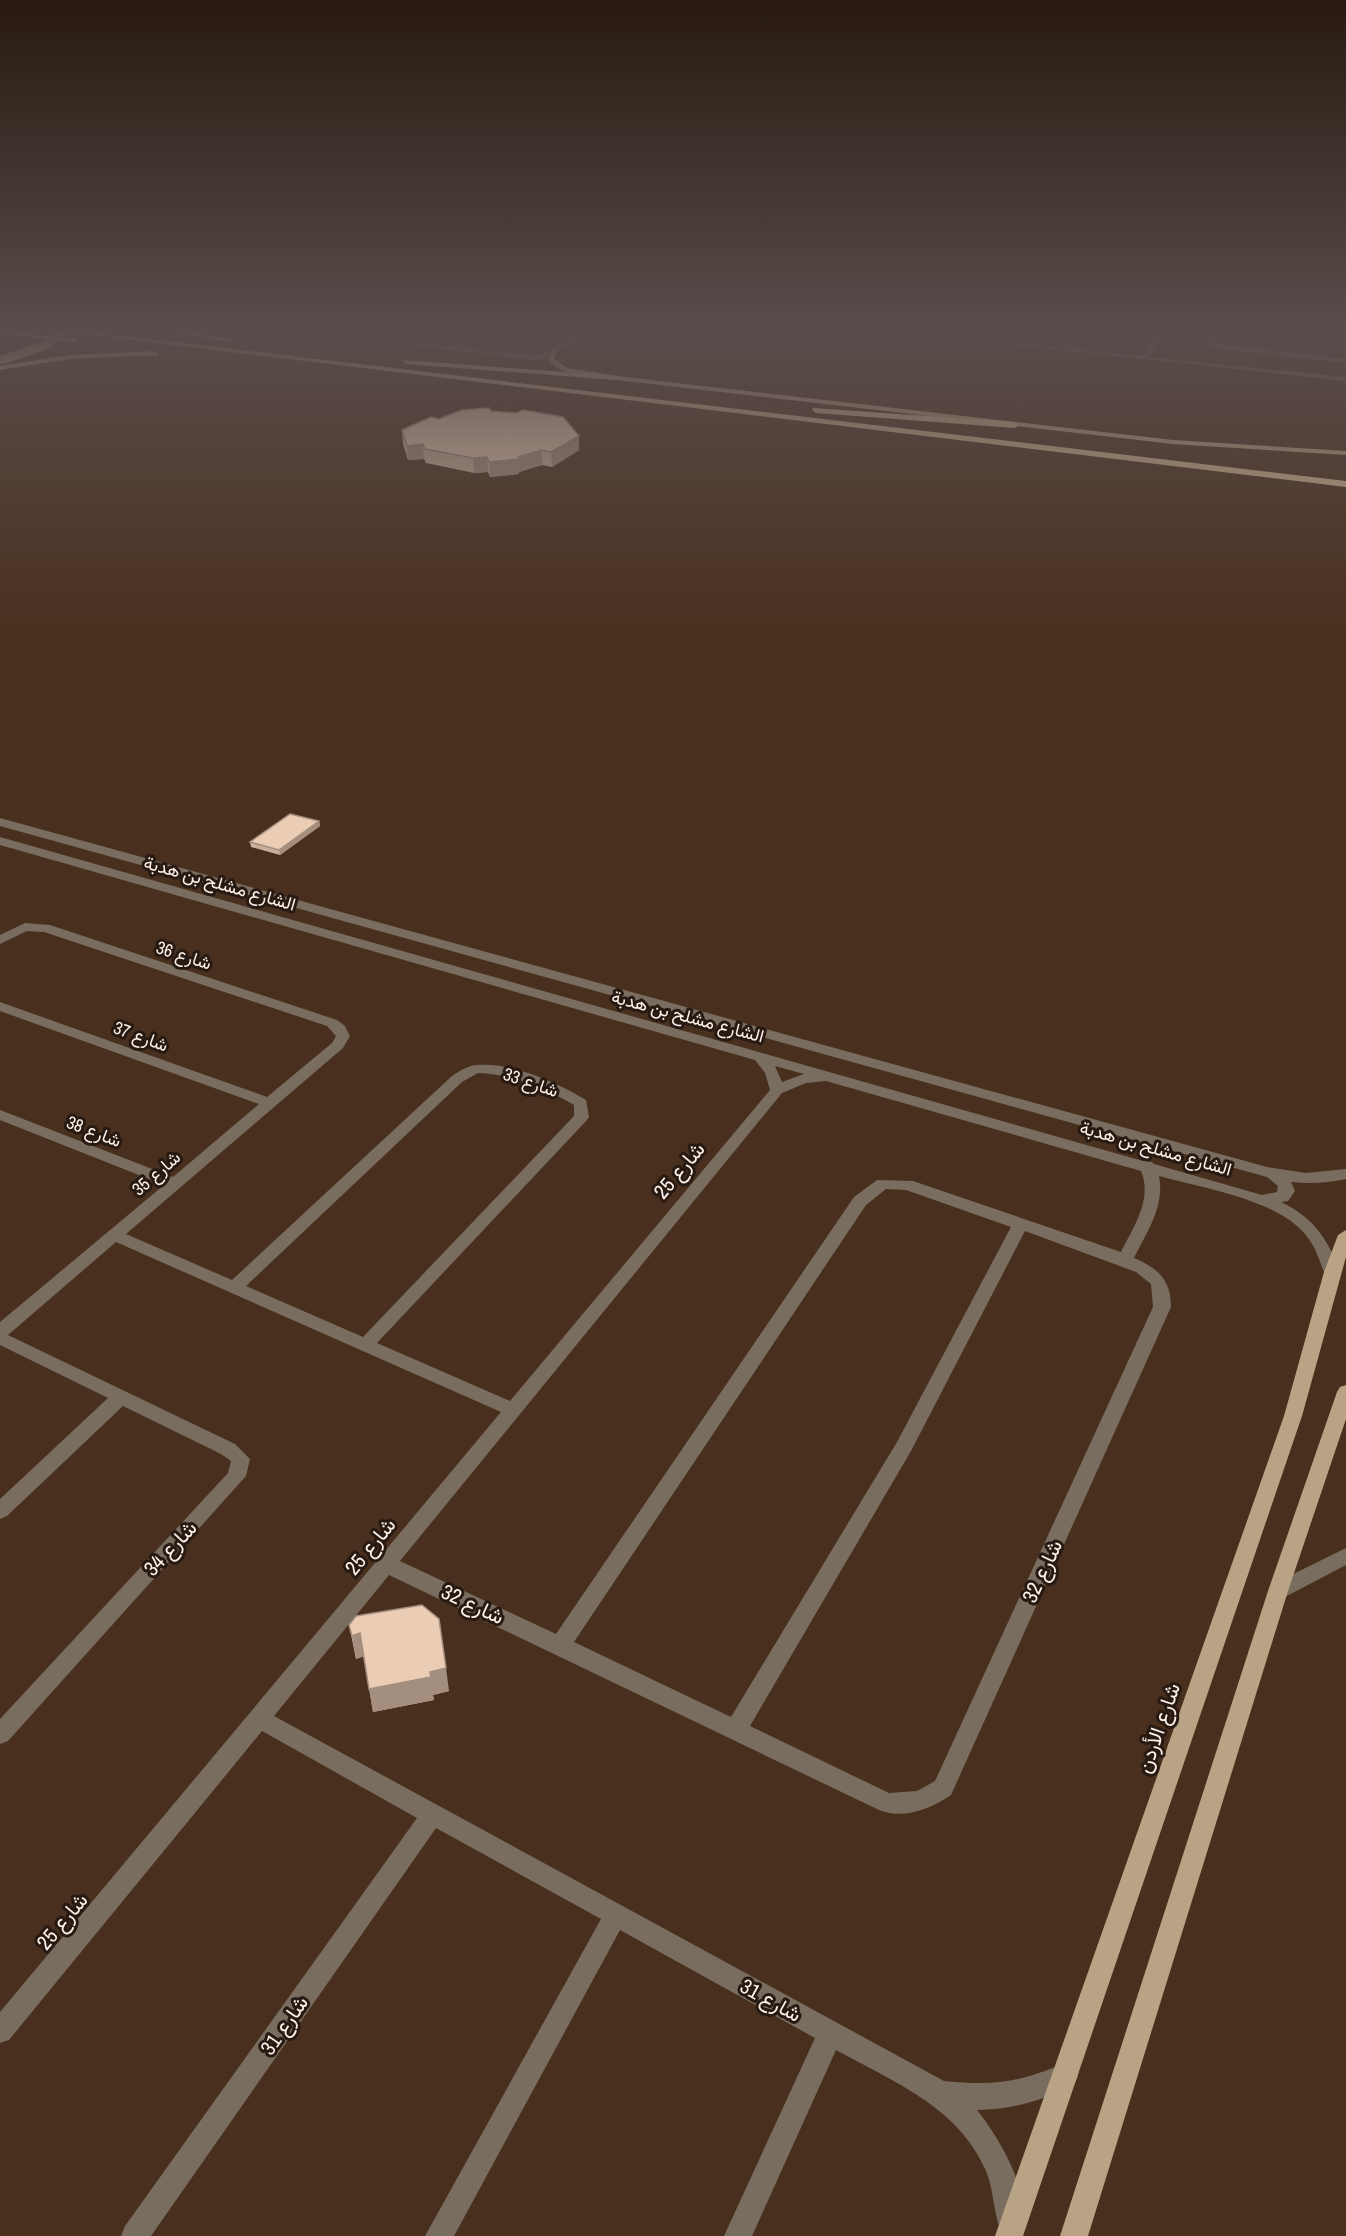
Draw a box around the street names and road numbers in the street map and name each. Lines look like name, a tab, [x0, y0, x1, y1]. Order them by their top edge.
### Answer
street label: الشارع مشلح بن هدبة	[141, 849, 299, 917]
street label: شارع 36	[153, 934, 215, 976]
street label: الشارع مشلح بن هدبة	[609, 984, 767, 1048]
street label: شارع 37	[110, 1015, 172, 1057]
street label: شارع 33	[500, 1061, 562, 1103]
street label: شارع 38	[63, 1109, 125, 1153]
street label: الشارع مشلح بن هدبة	[1077, 1114, 1235, 1182]
street label: شارع 25	[647, 1135, 711, 1205]
street label: شارع 35	[126, 1145, 186, 1201]
street label: شارع 25	[338, 1511, 402, 1581]
street label: شارع 34	[137, 1514, 203, 1582]
street label: شارع 32	[1015, 1535, 1069, 1607]
street label: شارع 32	[437, 1577, 509, 1631]
street label: شارع الأردن	[1129, 1679, 1187, 1777]
street label: شارع 25	[30, 1886, 94, 1956]
street label: شارع 31	[735, 1971, 807, 2029]
street label: شارع 31	[253, 1990, 315, 2060]

